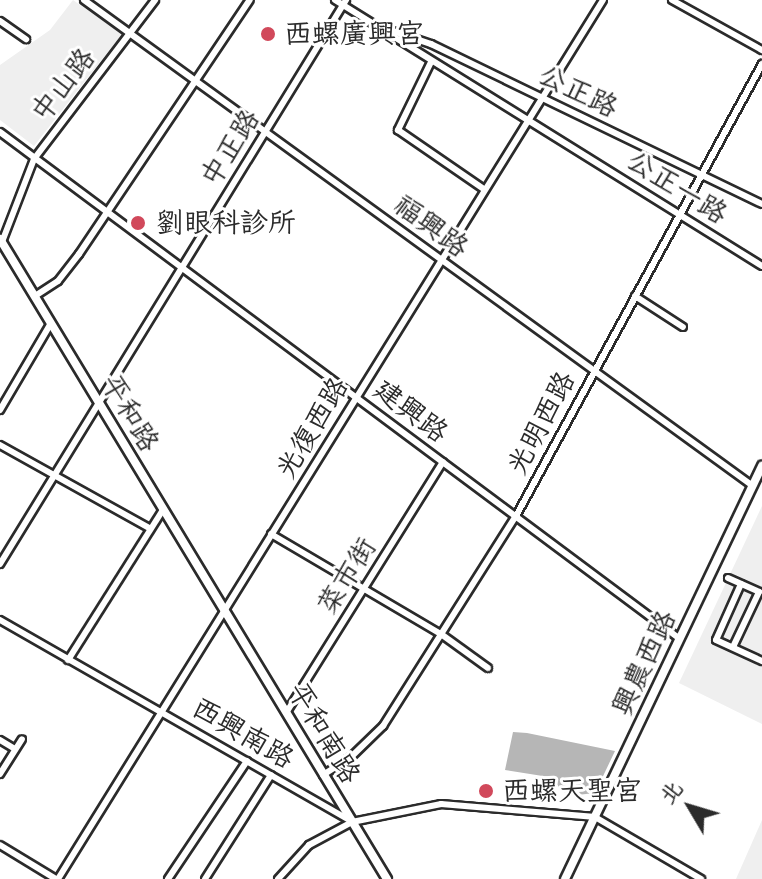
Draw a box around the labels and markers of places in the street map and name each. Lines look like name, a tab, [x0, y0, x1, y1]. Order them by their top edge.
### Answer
place label: 西螺廣興宮	[284, 17, 424, 51]
marker: 西螺廣興宮	[259, 25, 277, 43]
place label: 劉眼科診所	[156, 206, 296, 240]
marker: 劉眼科診所	[127, 212, 149, 234]
place label: 西螺天聖宮	[502, 774, 642, 808]
marker: 西螺天聖宮	[477, 782, 495, 800]

